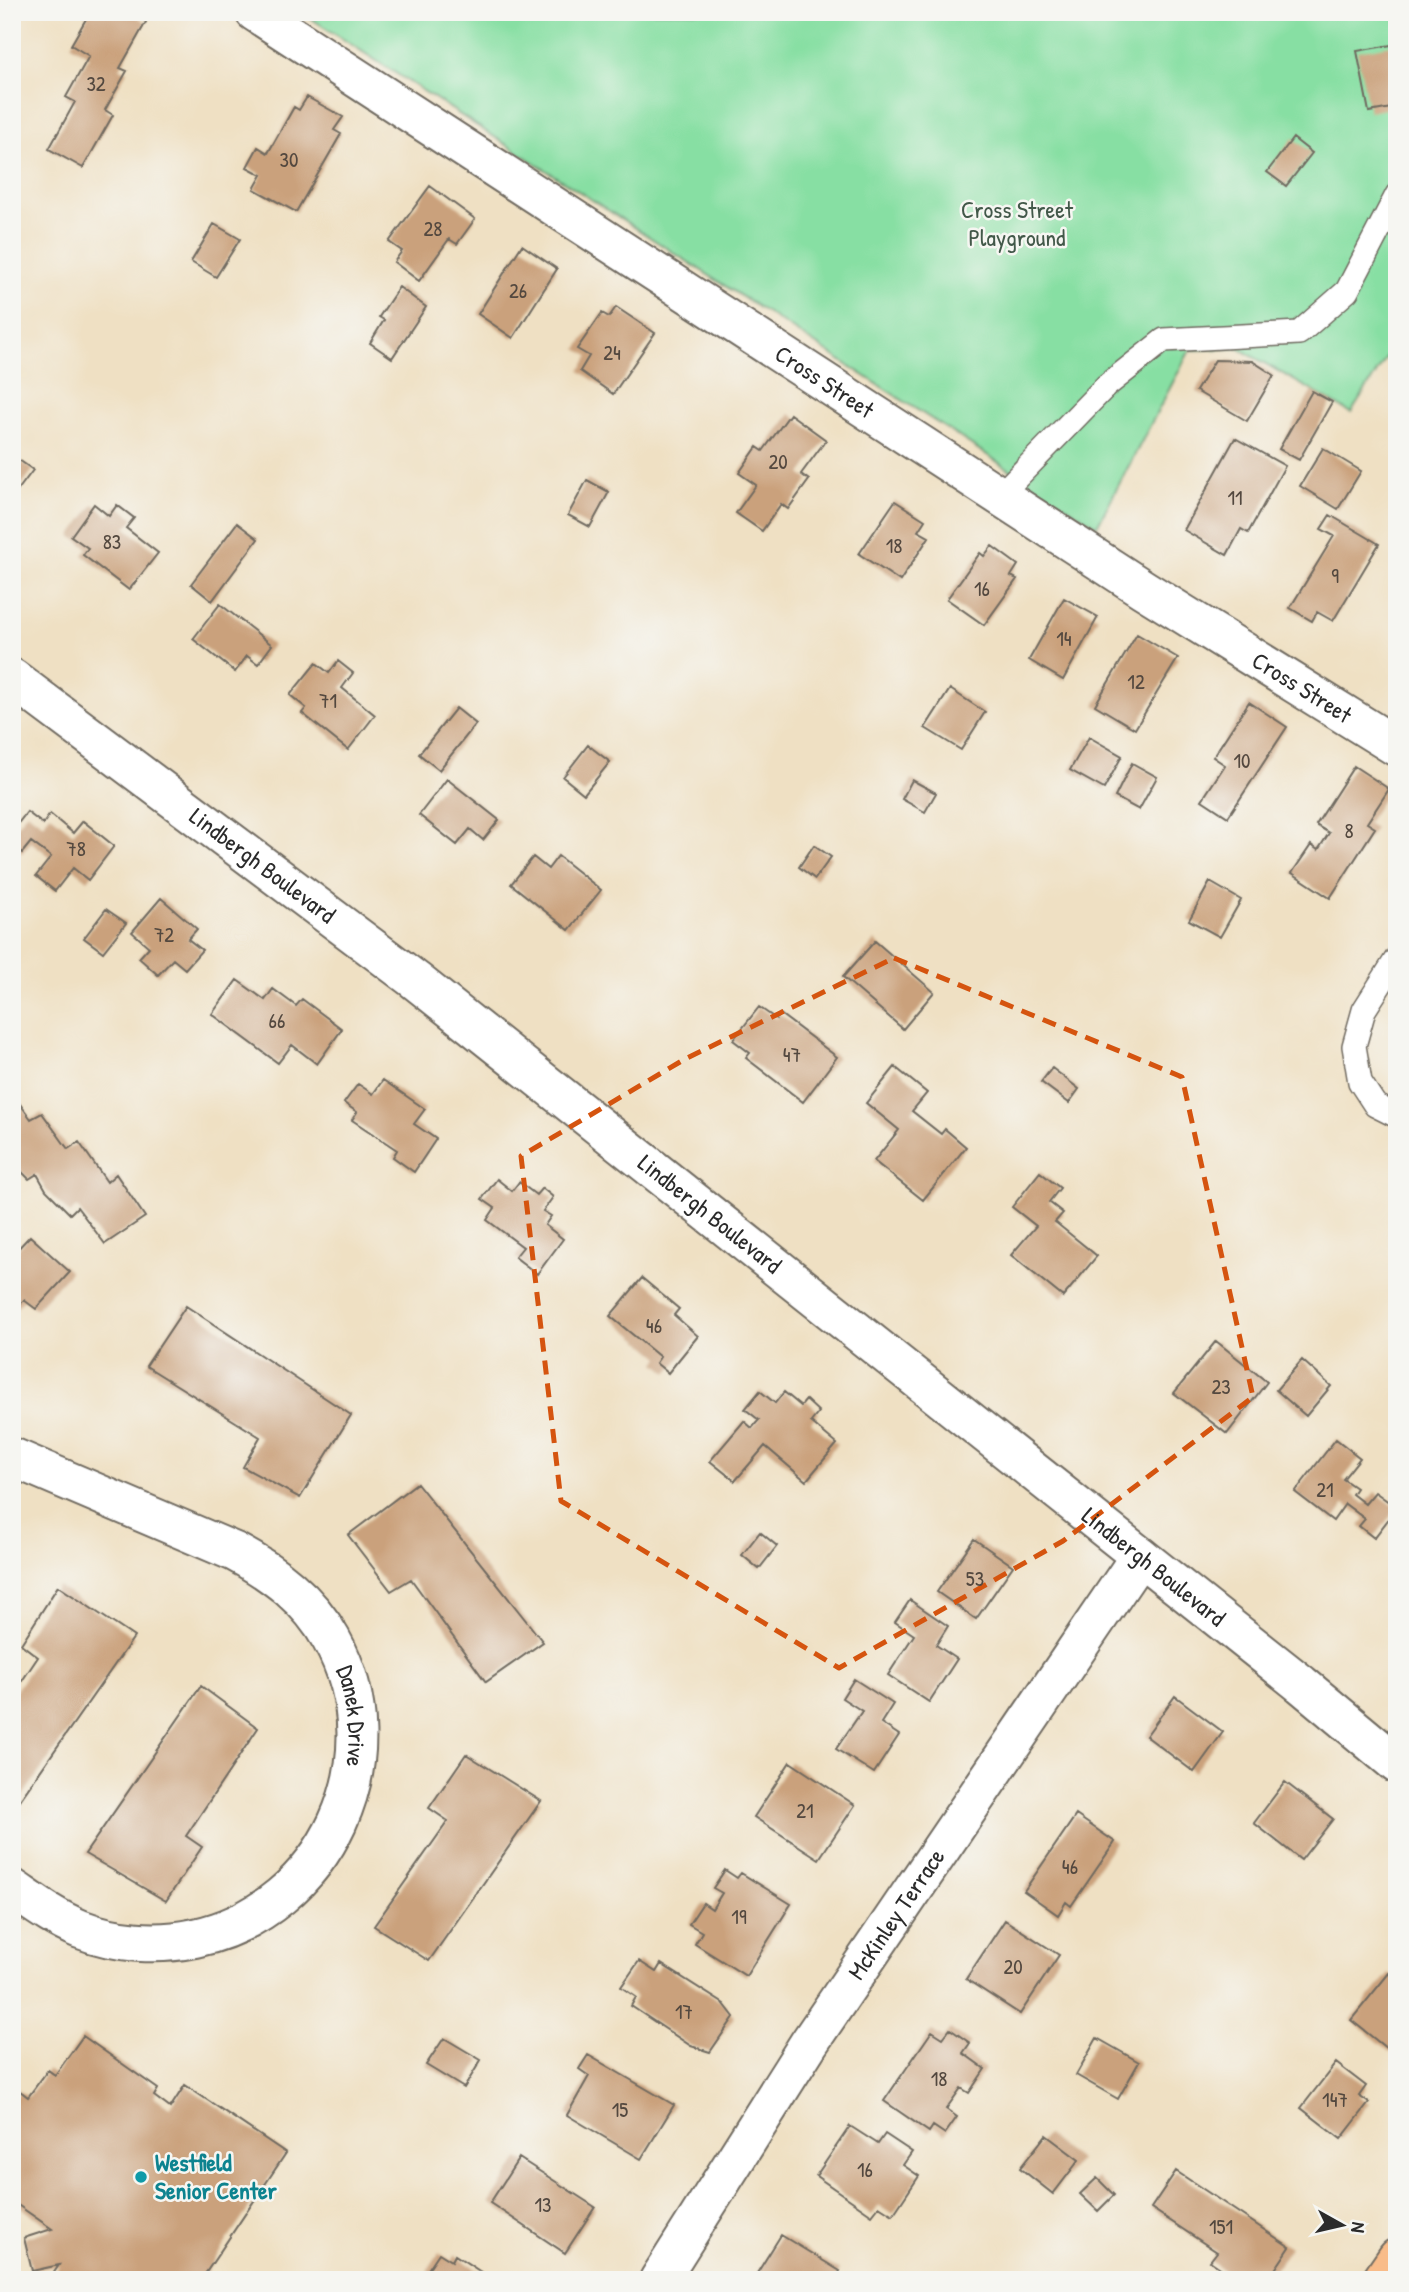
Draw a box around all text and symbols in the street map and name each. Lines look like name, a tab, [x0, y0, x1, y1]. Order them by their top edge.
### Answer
house number: 32	[86, 69, 106, 98]
house number: 30	[280, 145, 298, 174]
park label: Cross Street Playground	[961, 193, 1074, 253]
house number: 28	[424, 214, 442, 243]
house number: 26	[509, 276, 527, 305]
street label: Cross Street	[769, 337, 881, 425]
house number: 24	[603, 338, 621, 367]
house number: 20	[768, 447, 788, 476]
house number: 11	[1227, 483, 1243, 512]
house number: 83	[103, 527, 121, 556]
house number: 18	[886, 531, 902, 560]
house number: 9	[1331, 561, 1339, 590]
house number: 16	[974, 574, 990, 603]
house number: 14	[1056, 624, 1072, 653]
street label: Cross Street	[1246, 644, 1359, 730]
house number: 12	[1127, 667, 1145, 696]
house number: 71	[319, 686, 337, 715]
house number: 10	[1233, 746, 1251, 775]
street label: Lindbergh Boulevard	[184, 800, 343, 930]
house number: 8	[1344, 816, 1354, 845]
house number: 78	[66, 834, 86, 863]
house number: 72	[154, 920, 174, 949]
house number: 66	[269, 1006, 285, 1035]
house number: 47	[783, 1040, 801, 1069]
street label: Lindbergh Boulevard	[632, 1147, 789, 1280]
house number: 46	[646, 1311, 662, 1340]
house number: 23	[1211, 1372, 1231, 1401]
house number: 21	[1316, 1475, 1334, 1504]
street label: Lindbergh Boulevard	[1076, 1499, 1233, 1633]
house number: 53	[966, 1564, 984, 1593]
street label: Danek Drive	[330, 1661, 374, 1769]
house number: 21	[796, 1796, 814, 1825]
street label: McKinley Terrace	[840, 1842, 952, 1986]
house number: 46	[1062, 1852, 1078, 1881]
house number: 19	[731, 1902, 747, 1931]
house number: 20	[1003, 1952, 1023, 1981]
house number: 17	[675, 1997, 693, 2026]
house number: 18	[931, 2064, 947, 2093]
house number: 147	[1322, 2085, 1348, 2114]
house number: 15	[612, 2095, 628, 2124]
place label: Westfield Senior Center	[155, 2146, 278, 2206]
house number: 16	[857, 2155, 873, 2184]
marker: Westfield Senior Center	[133, 2169, 149, 2185]
house number: 13	[534, 2190, 552, 2219]
north arrow	[1308, 2190, 1378, 2260]
house number: 151	[1209, 2212, 1233, 2241]
text: N	[1345, 2221, 1372, 2234]

